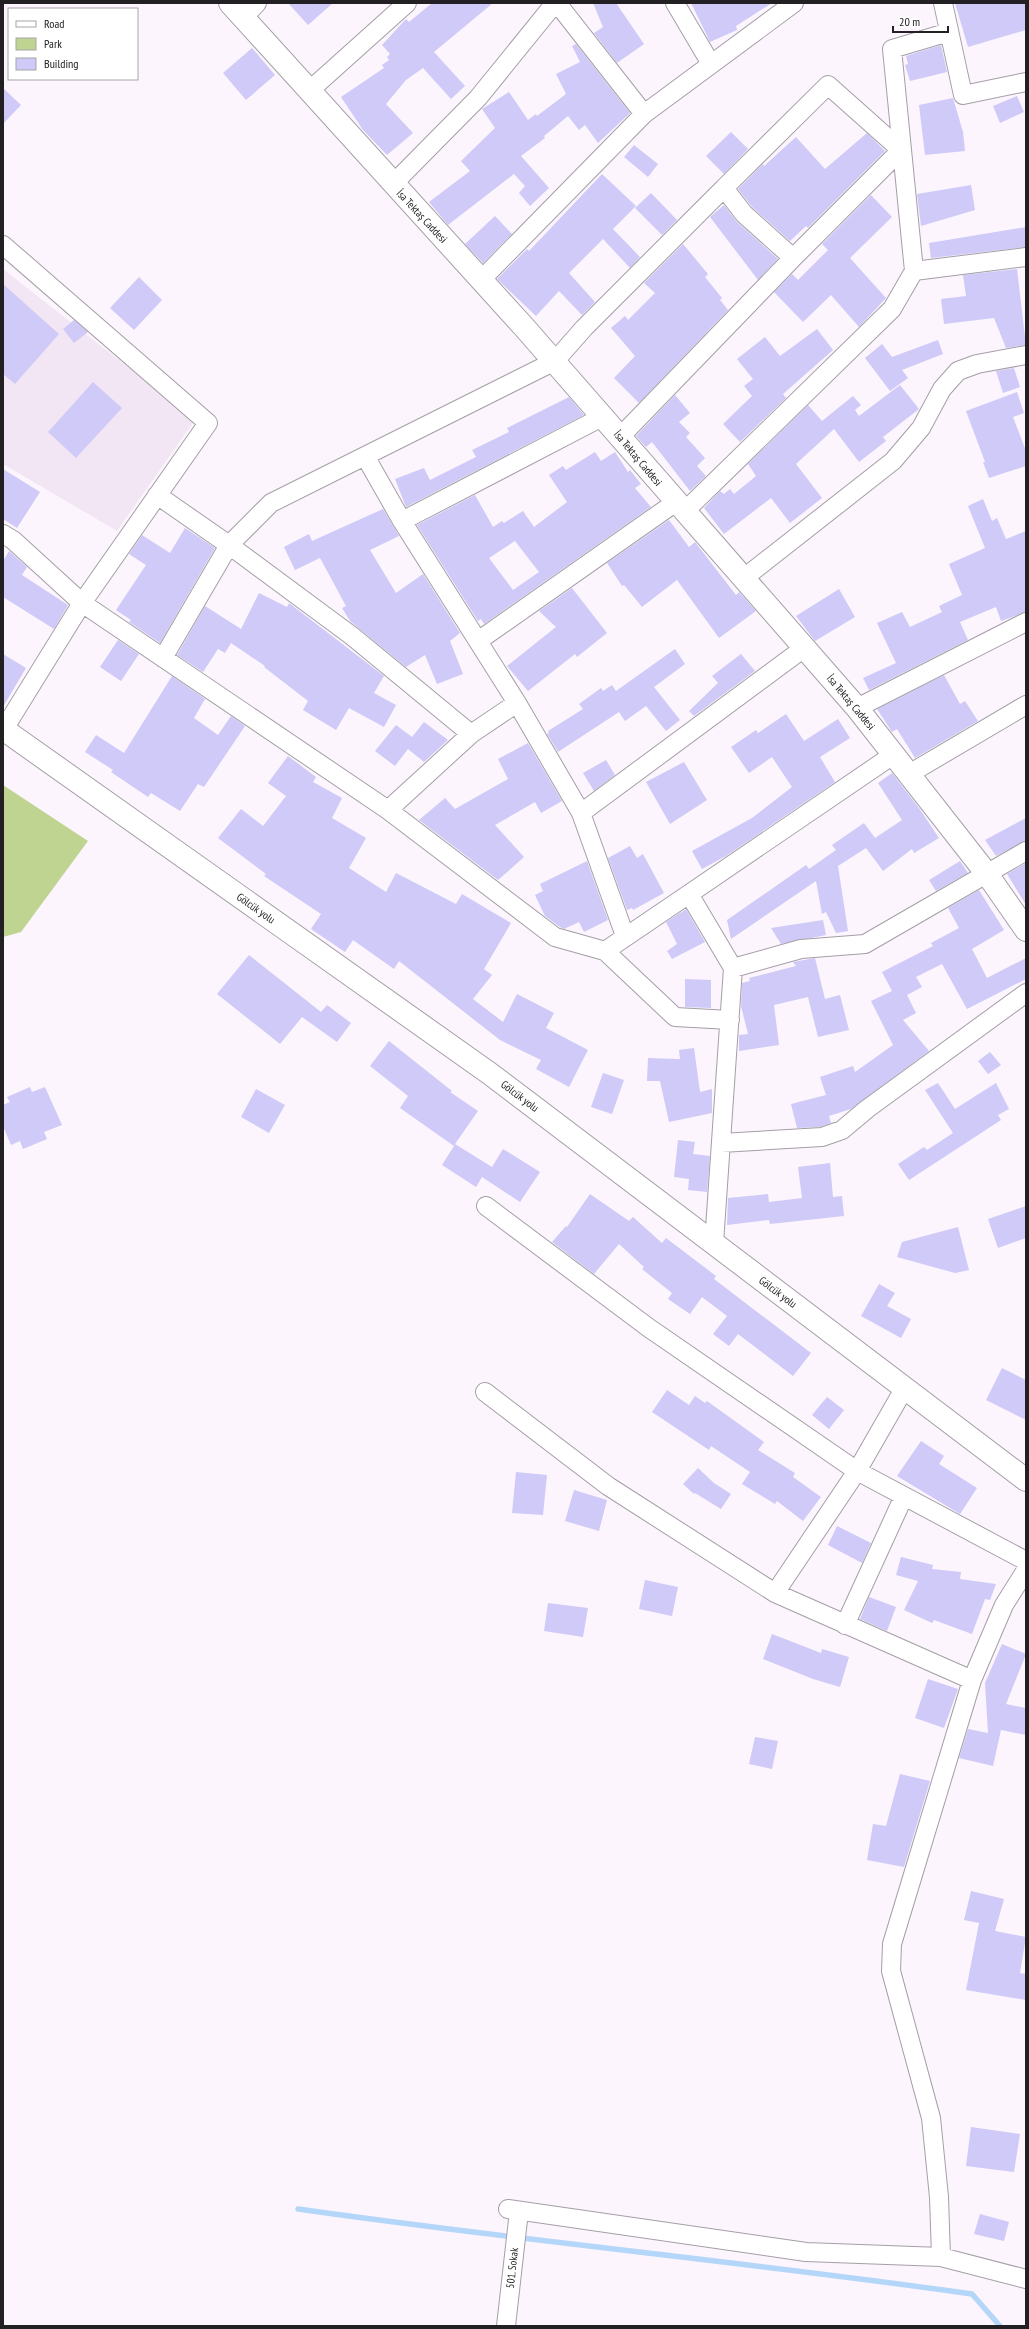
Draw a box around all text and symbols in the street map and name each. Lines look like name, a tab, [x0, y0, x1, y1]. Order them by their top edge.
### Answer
legend	[8, 8, 138, 80]
scale bar	[893, 8, 948, 34]
text: 20 m	[899, 14, 920, 29]
text: Road	[44, 16, 64, 31]
text: Park	[44, 36, 62, 51]
text: Building	[44, 56, 79, 71]
street label: İsa Tektaş Caddesi	[394, 186, 450, 246]
street label: İsa Tektaş Caddesi	[611, 427, 665, 489]
street label: İsa Tektaş Caddesi	[824, 671, 878, 733]
street label: Gölcük yolu	[234, 890, 278, 926]
street label: Gölcük yolu	[498, 1077, 542, 1115]
street label: Gölcük yolu	[756, 1273, 800, 1311]
street label: 501. Sokak	[503, 2246, 521, 2289]

